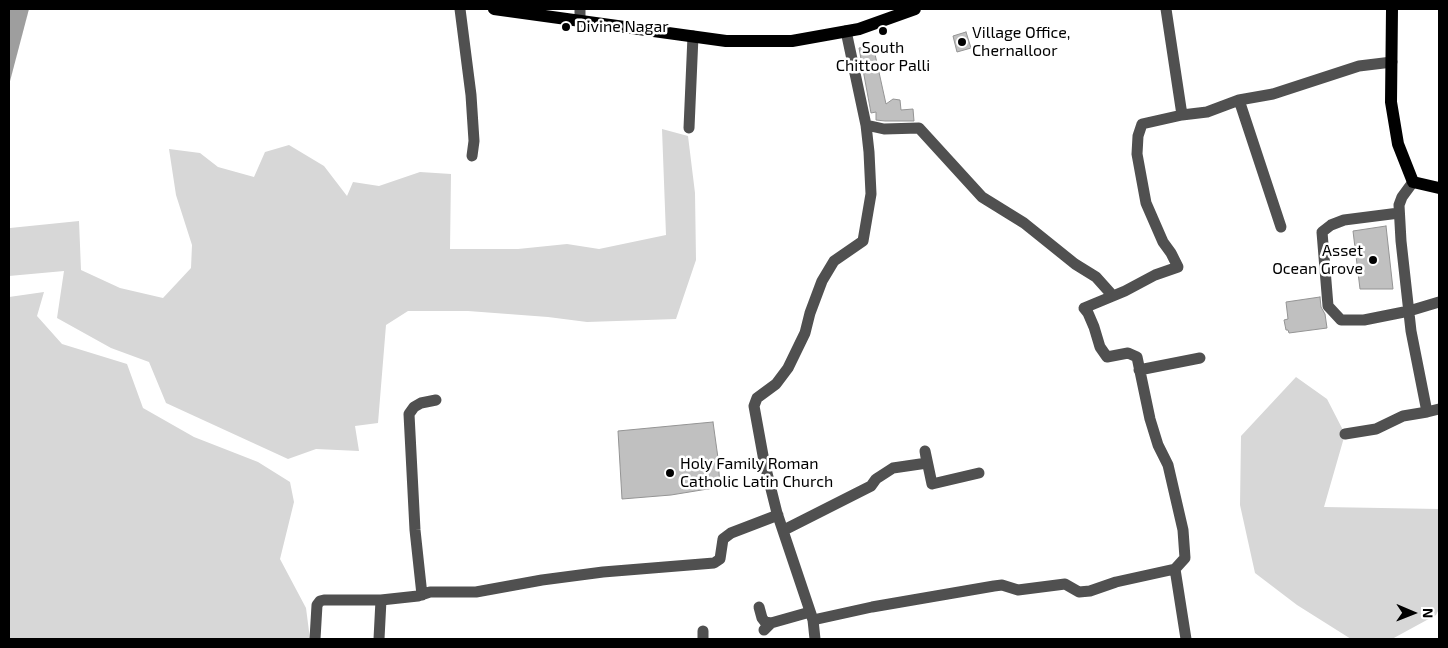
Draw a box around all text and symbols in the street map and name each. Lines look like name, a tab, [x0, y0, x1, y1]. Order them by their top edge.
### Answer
place label: Divine Nagar	[576, 17, 669, 37]
marker: Divine Nagar	[560, 21, 572, 33]
place label: Village Office, Chernalloor	[972, 23, 1071, 61]
marker: South Chittoor Palli	[877, 25, 889, 37]
marker: Village Office, Chernalloor	[956, 36, 968, 48]
place label: South Chittoor Palli	[836, 38, 930, 76]
place label: Asset Ocean Grove	[1272, 241, 1363, 279]
marker: Asset Ocean Grove	[1367, 254, 1379, 266]
place label: Holy Family Roman Catholic Latin Church	[680, 454, 833, 492]
marker: Holy Family Roman Catholic Latin Church	[664, 467, 676, 479]
north arrow	[1388, 588, 1438, 638]
text: N	[1420, 608, 1437, 618]

